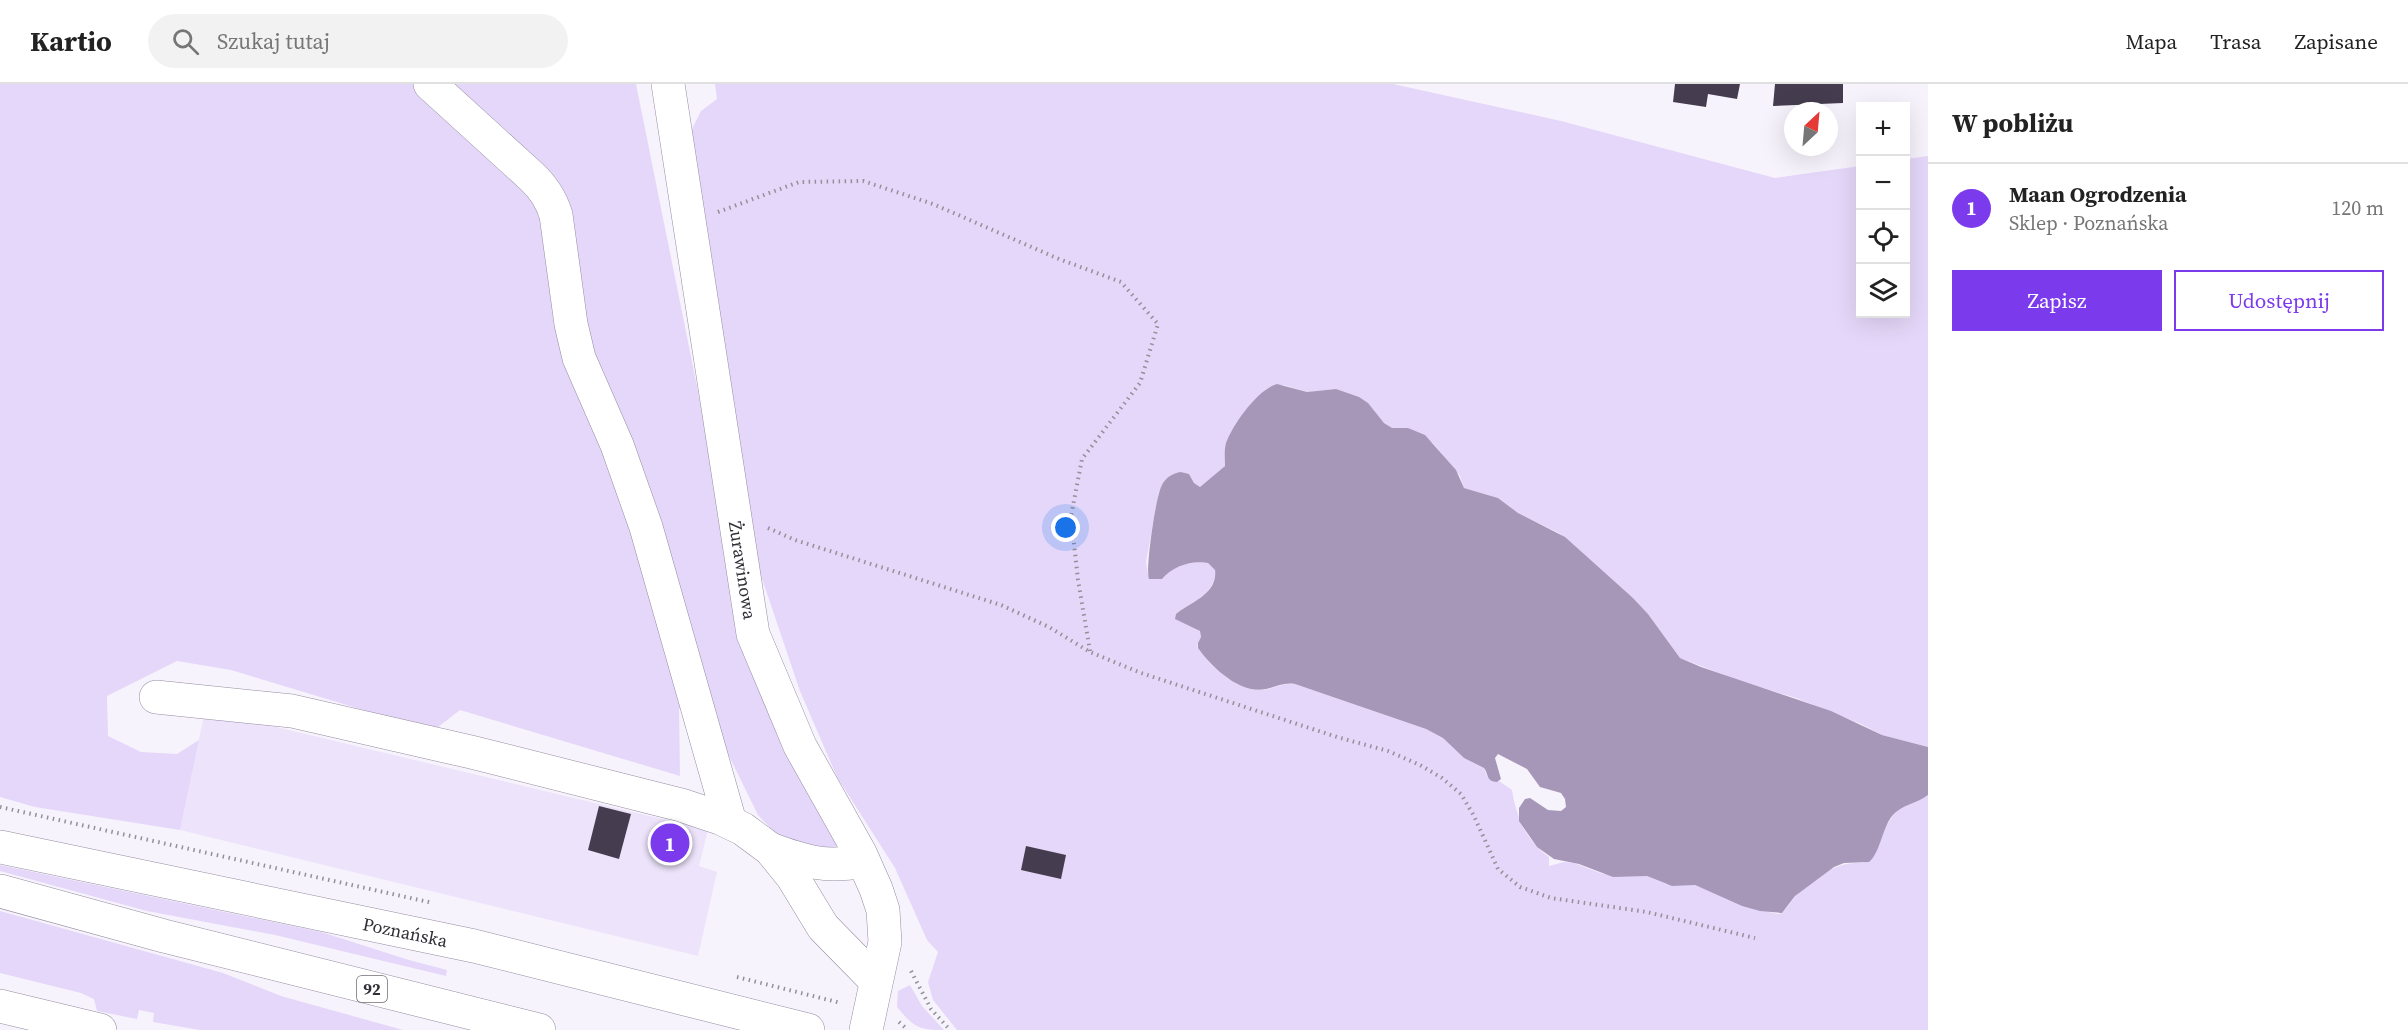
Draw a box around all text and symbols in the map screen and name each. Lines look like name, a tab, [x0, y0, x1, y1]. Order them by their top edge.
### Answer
search box	[148, 14, 568, 68]
text: Kartio	[30, 22, 112, 60]
icon: search	[169, 25, 202, 58]
text: Szukaj tutaj	[217, 26, 330, 56]
text: Mapa	[2126, 27, 2177, 56]
text: Trasa	[2210, 27, 2262, 56]
text: Zapisane	[2295, 27, 2378, 56]
north arrow	[1784, 102, 1838, 156]
map controls	[1856, 102, 1910, 318]
button: +	[1856, 102, 1910, 156]
text: W pobliżu	[1952, 105, 2073, 141]
button: −	[1856, 156, 1910, 210]
text: Maan Ogrodzenia	[2009, 179, 2187, 209]
text: 1	[1966, 194, 1977, 222]
text: 120 m	[2331, 194, 2384, 222]
text: Sklep · Poznańska	[2009, 209, 2168, 237]
button: locate	[1856, 210, 1910, 264]
button: layers	[1856, 264, 1910, 318]
button: Zapisz	[1952, 270, 2162, 331]
button: Udostępnij	[2174, 270, 2384, 331]
your location	[1051, 513, 1080, 542]
street label: Żurawinowa	[723, 519, 763, 622]
pin: 1	[650, 820, 690, 866]
street label: Poznańska	[361, 911, 451, 953]
road number: 92	[357, 976, 387, 1002]

